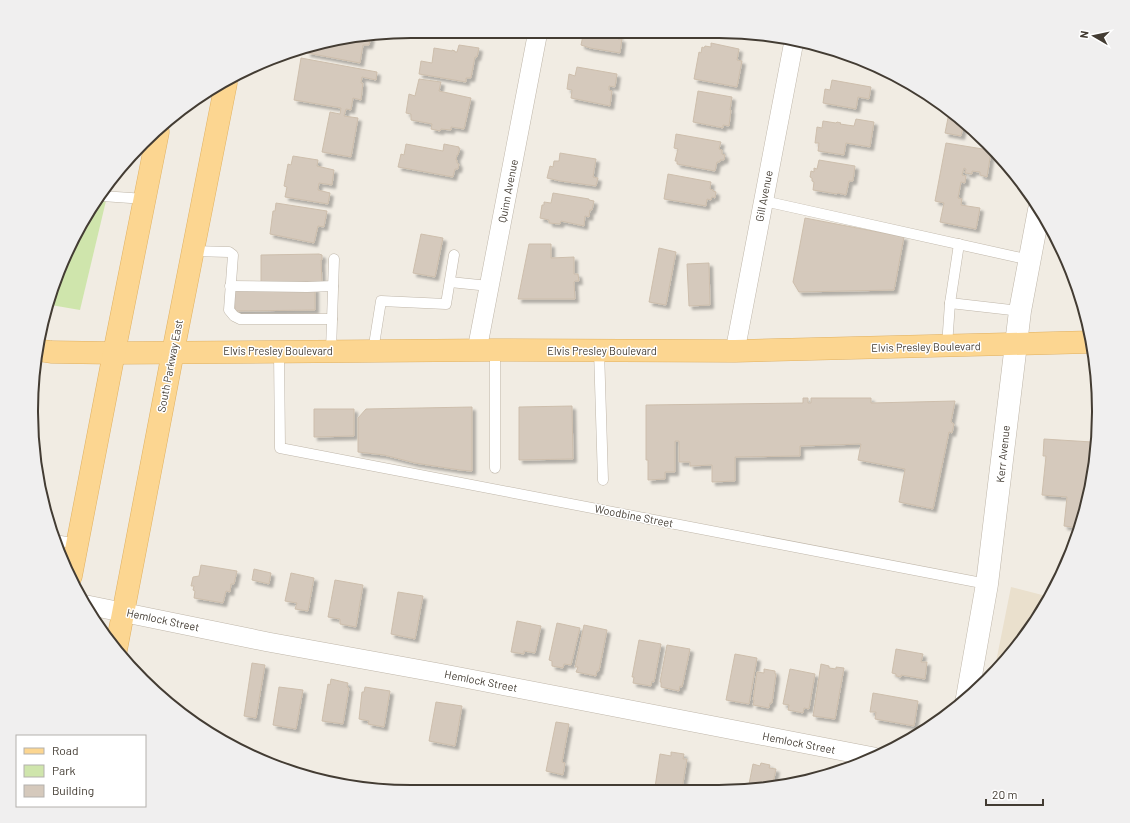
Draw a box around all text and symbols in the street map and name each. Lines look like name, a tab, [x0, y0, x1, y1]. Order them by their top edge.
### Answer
north arrow	[1074, 16, 1114, 56]
text: N	[1077, 30, 1091, 39]
street label: Quinn Avenue	[495, 158, 520, 224]
street label: Gill Avenue	[752, 169, 775, 223]
street label: South Parkway East	[154, 318, 185, 413]
street label: Elvis Presley Boulevard	[871, 339, 981, 354]
street label: Elvis Presley Boulevard	[223, 344, 333, 357]
street label: Elvis Presley Boulevard	[547, 344, 657, 357]
street label: Kerr Avenue	[993, 425, 1012, 483]
street label: Woodbine Street	[594, 502, 675, 530]
street label: Hemlock Street	[125, 605, 201, 634]
street label: Hemlock Street	[443, 667, 519, 694]
street label: Hemlock Street	[761, 729, 837, 756]
legend	[16, 735, 146, 807]
text: Road	[52, 743, 79, 757]
text: Park	[52, 763, 76, 777]
scale bar	[986, 781, 1043, 807]
text: Building	[52, 783, 94, 797]
text: 20 m	[992, 787, 1018, 801]

